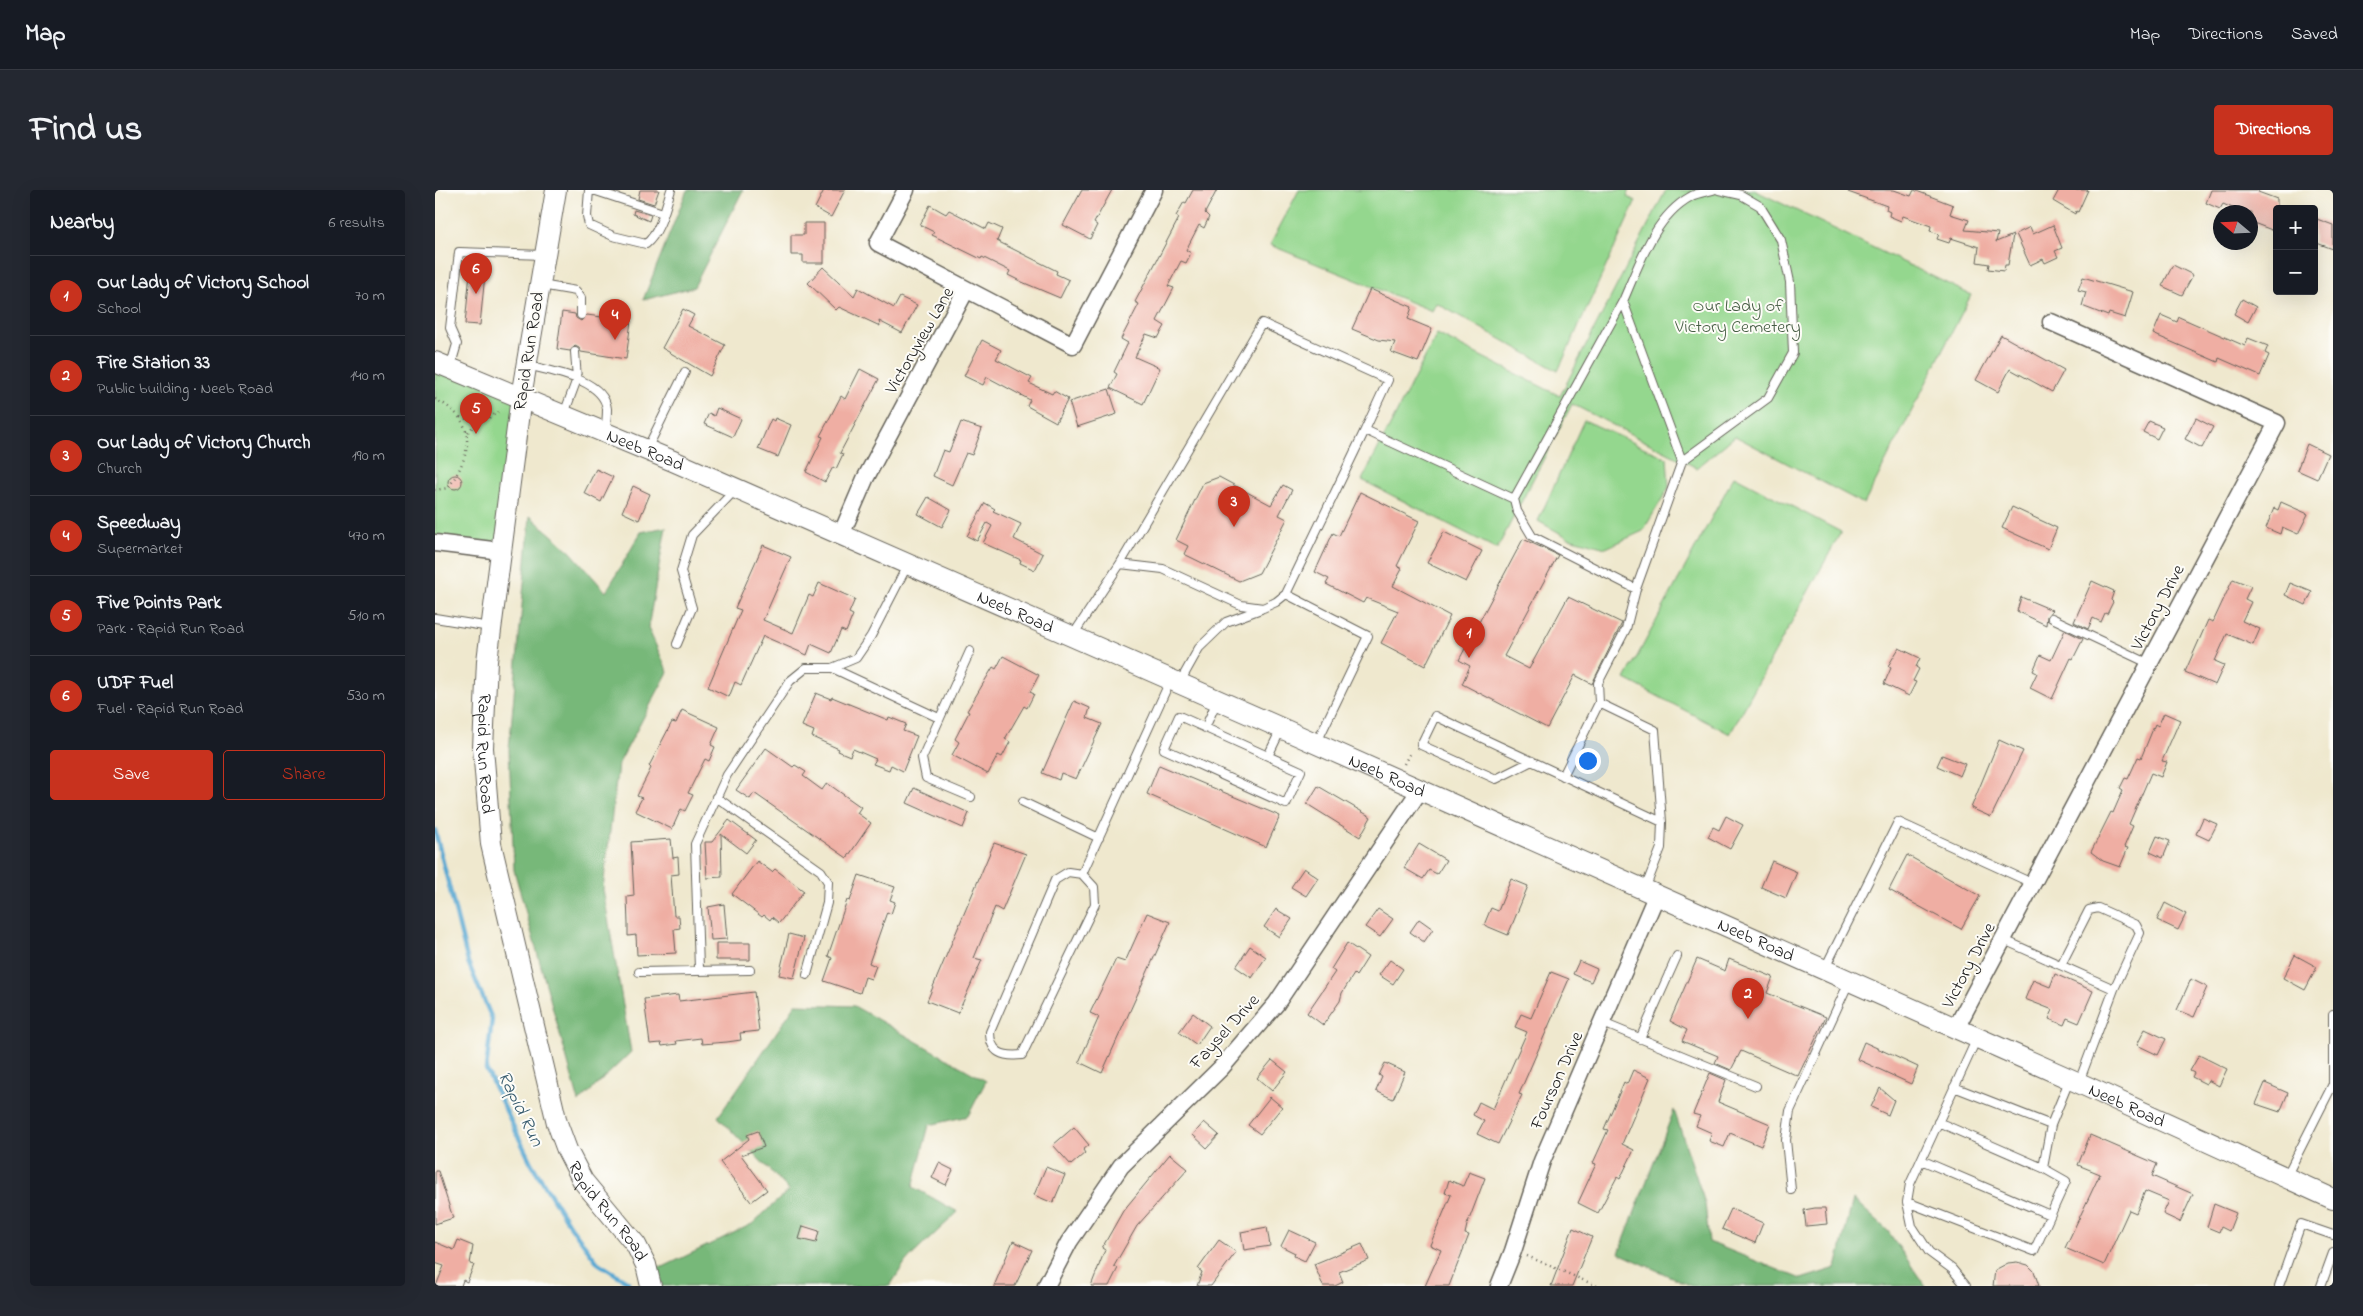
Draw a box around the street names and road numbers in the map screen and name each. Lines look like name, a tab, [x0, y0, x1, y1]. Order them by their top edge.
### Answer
street label: Victoryview Lane	[879, 282, 962, 400]
street label: Rapid Run Road	[508, 290, 552, 413]
street label: Neeb Road	[602, 424, 687, 479]
street label: Victory Drive	[2125, 560, 2193, 656]
street label: Neeb Road	[972, 585, 1057, 642]
street label: Rapid Run Road	[468, 693, 499, 815]
street label: Neeb Road	[1344, 749, 1429, 805]
street label: Neeb Road	[1713, 913, 1798, 970]
street label: Victory Drive	[1936, 918, 2004, 1014]
street label: Faysel Drive	[1184, 988, 1267, 1077]
street label: Fourson Drive	[1524, 1027, 1591, 1135]
street label: Neeb Road	[2084, 1078, 2169, 1136]
street label: Rapid Run Road	[560, 1157, 653, 1266]

